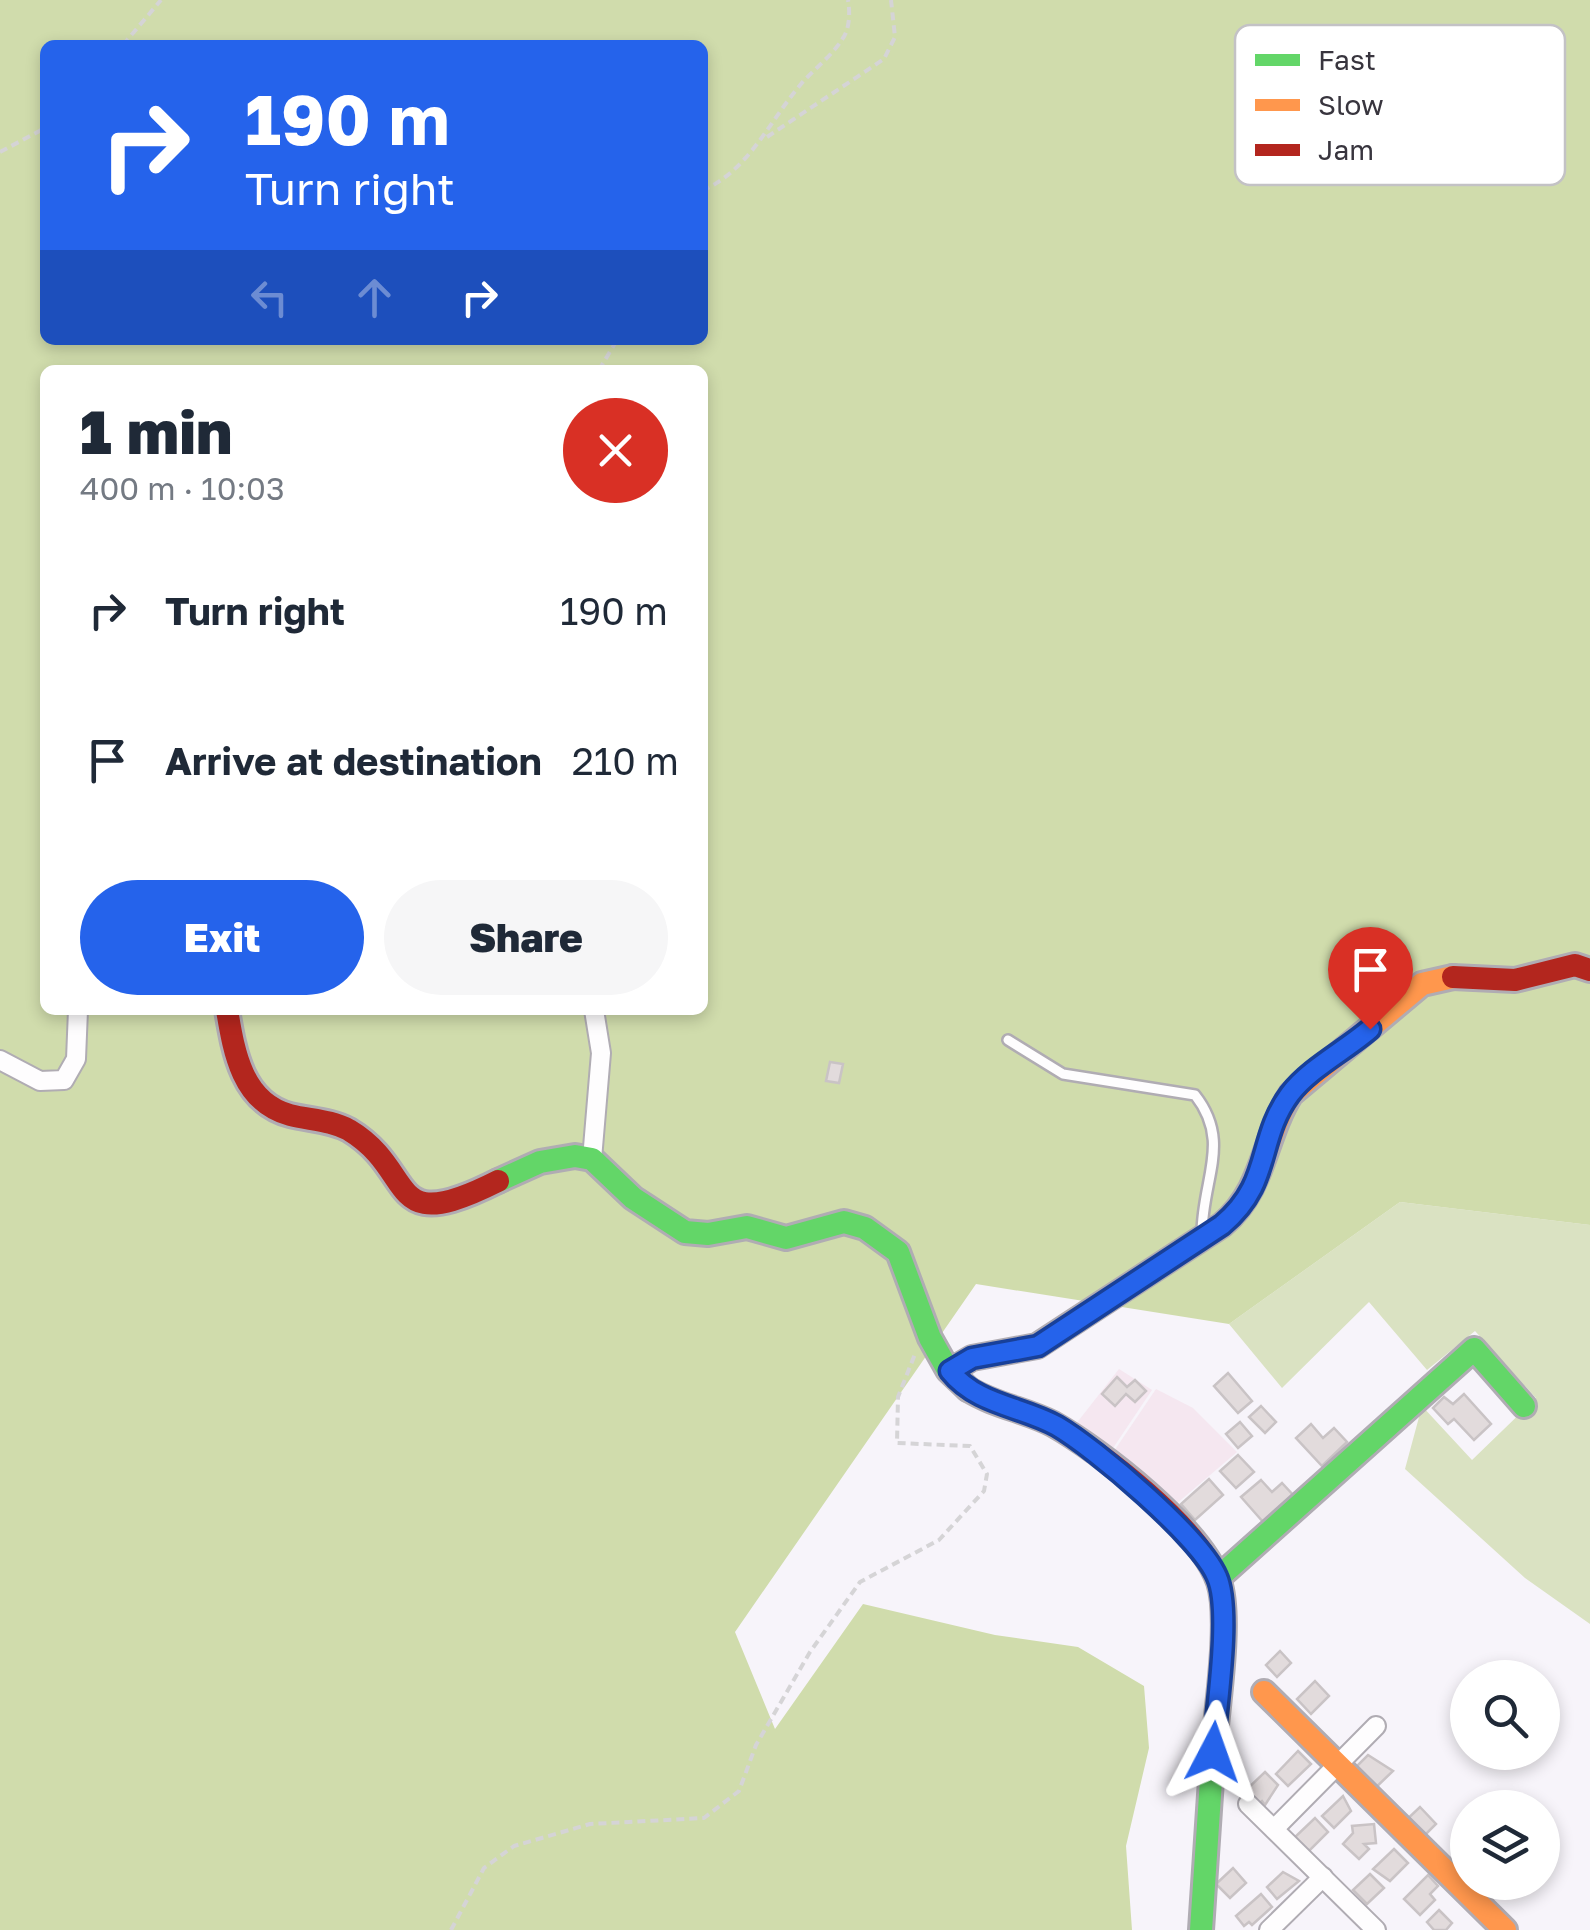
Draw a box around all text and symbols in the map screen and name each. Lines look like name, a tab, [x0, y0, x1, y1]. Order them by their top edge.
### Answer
legend	[1235, 25, 1565, 185]
text: Fast	[1318, 43, 1376, 76]
text: 190 m	[245, 76, 450, 160]
icon: right	[80, 80, 210, 210]
text: Slow	[1318, 88, 1384, 121]
text: Jam	[1318, 133, 1374, 166]
text: Turn right	[245, 161, 455, 215]
icon: left	[242, 270, 297, 325]
icon: ahead	[347, 270, 402, 325]
icon: right	[452, 270, 507, 325]
text: 1 min	[80, 395, 232, 467]
button: close	[563, 398, 668, 503]
text: 400 m · 10:03	[80, 469, 285, 507]
icon: right	[80, 583, 135, 638]
text: Turn right	[165, 588, 345, 633]
text: 190 m	[560, 588, 668, 633]
icon: arrive	[80, 733, 135, 788]
text: Arrive at destination	[165, 738, 542, 783]
text: 210 m	[572, 738, 679, 783]
button: Exit	[80, 880, 364, 995]
button: Share	[384, 880, 668, 995]
pin	[1328, 927, 1413, 1030]
icon: arrive	[1343, 942, 1398, 997]
map controls	[1450, 1660, 1560, 1900]
button: search	[1450, 1660, 1560, 1770]
position arrow	[1161, 1700, 1265, 1804]
button: layers	[1450, 1790, 1560, 1900]

